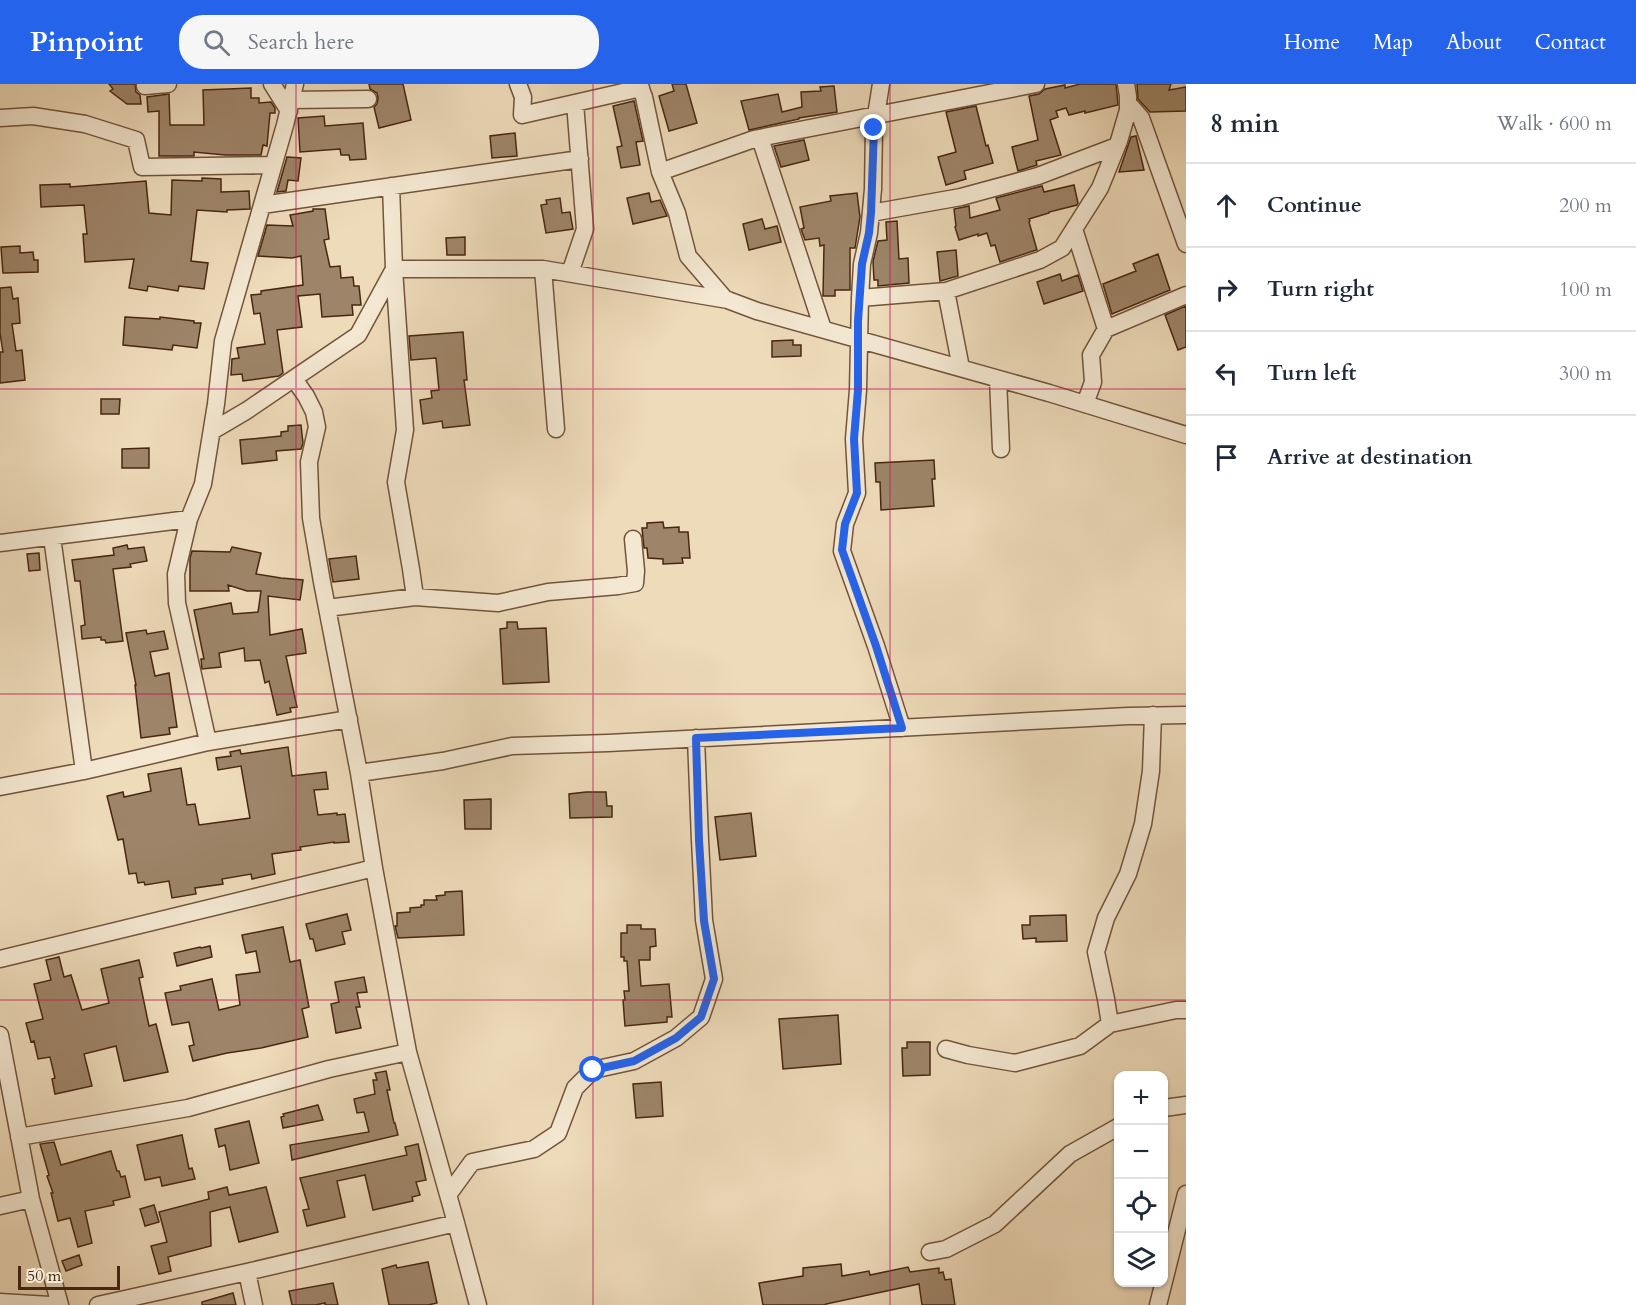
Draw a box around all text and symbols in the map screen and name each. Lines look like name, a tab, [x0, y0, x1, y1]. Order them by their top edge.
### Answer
search box	[179, 15, 599, 69]
text: Pinpoint	[30, 23, 143, 61]
icon: search	[200, 26, 233, 59]
text: Search here	[248, 27, 354, 57]
text: Home	[1284, 28, 1340, 57]
text: Map	[1373, 28, 1413, 57]
text: About	[1446, 28, 1502, 57]
text: Contact	[1535, 28, 1606, 57]
text: 8 min	[1210, 106, 1279, 141]
text: Walk · 600 m	[1497, 110, 1612, 137]
route end	[860, 114, 886, 140]
icon: ahead	[1210, 189, 1243, 222]
text: Continue	[1267, 190, 1362, 220]
text: 200 m	[1559, 192, 1612, 219]
icon: right	[1210, 273, 1243, 306]
text: Turn right	[1267, 274, 1374, 304]
text: 100 m	[1559, 276, 1612, 303]
icon: left	[1210, 357, 1243, 390]
text: Turn left	[1267, 358, 1356, 388]
text: 300 m	[1559, 360, 1612, 387]
icon: arrive	[1210, 441, 1243, 474]
text: Arrive at destination	[1267, 442, 1472, 472]
route start	[579, 1056, 605, 1082]
map controls	[1114, 1071, 1168, 1287]
button: +	[1114, 1071, 1168, 1125]
button: −	[1114, 1125, 1168, 1179]
button: locate	[1114, 1179, 1168, 1233]
button: layers	[1114, 1233, 1168, 1287]
scale bar	[18, 1263, 120, 1290]
text: 50 m	[27, 1265, 61, 1287]

